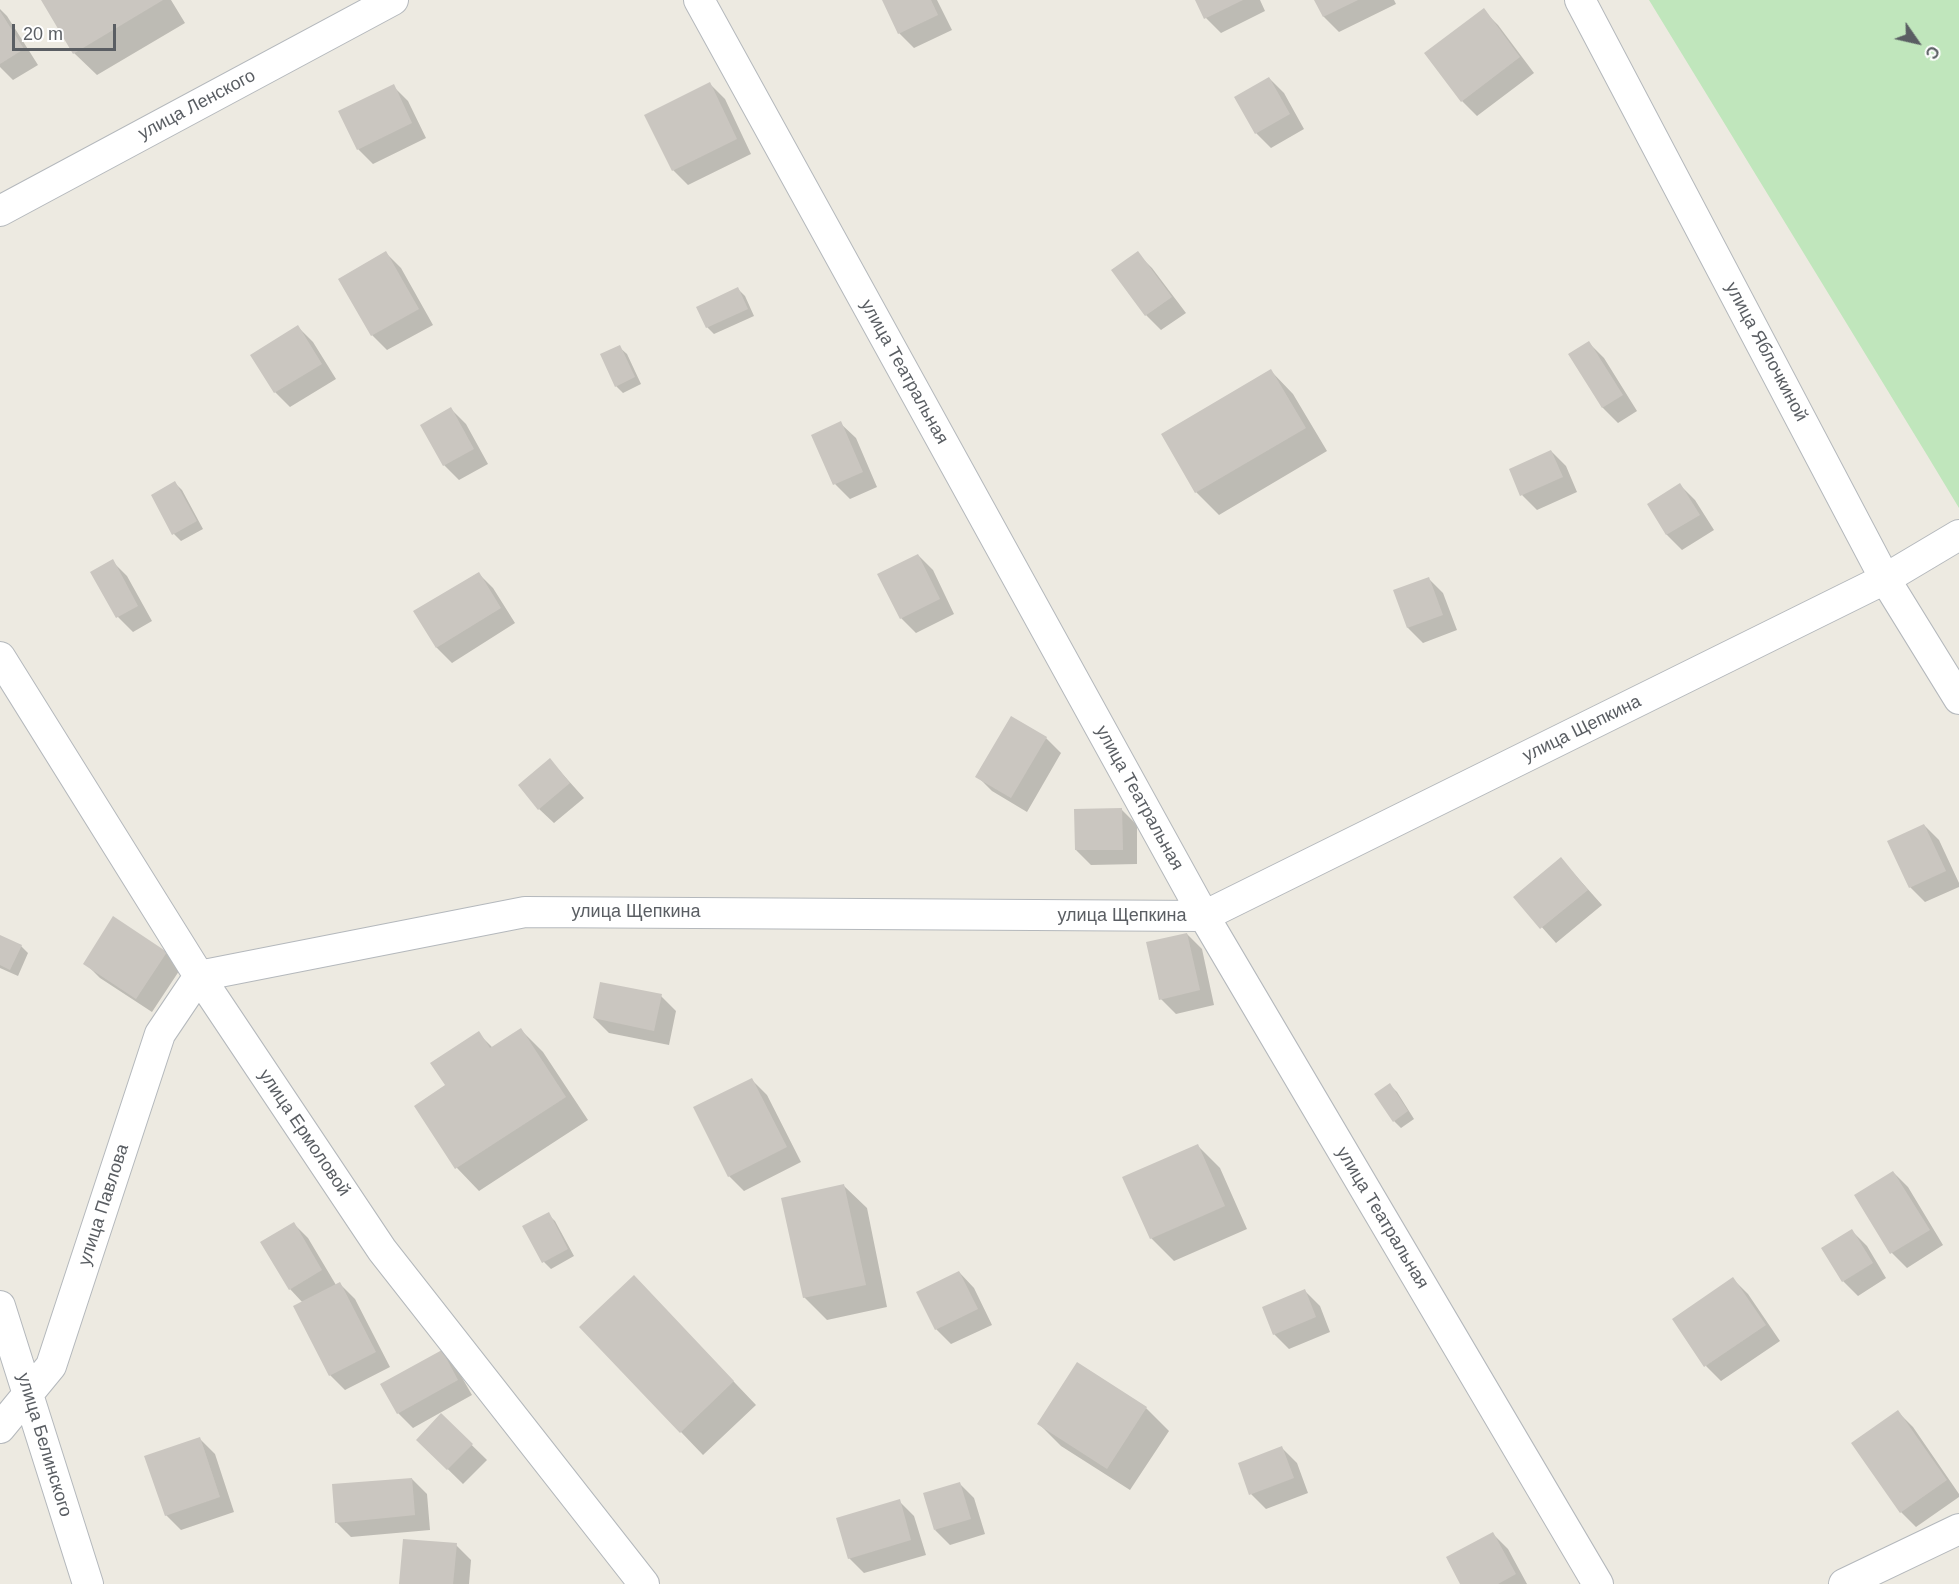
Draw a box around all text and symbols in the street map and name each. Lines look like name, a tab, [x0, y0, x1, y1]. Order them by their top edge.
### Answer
scale bar	[15, 12, 118, 50]
north arrow	[1887, 12, 1947, 72]
text: 20 m	[23, 24, 63, 44]
text: С	[1922, 43, 1943, 62]
street label: улица Ленского	[135, 65, 259, 145]
street label: улица Яблочкиной	[1720, 279, 1812, 425]
street label: улица Театральная	[855, 296, 953, 448]
street label: улица Щепкина	[1519, 691, 1645, 767]
street label: улица Театральная	[1090, 722, 1188, 874]
street label: улица Щепкина	[572, 901, 700, 923]
street label: улица Щепкина	[1058, 905, 1186, 927]
street label: улица Ермоловой	[253, 1065, 355, 1201]
street label: улица Павлова	[74, 1141, 134, 1269]
street label: улица Театральная	[1331, 1143, 1433, 1293]
street label: улица Белинского	[12, 1370, 76, 1520]

